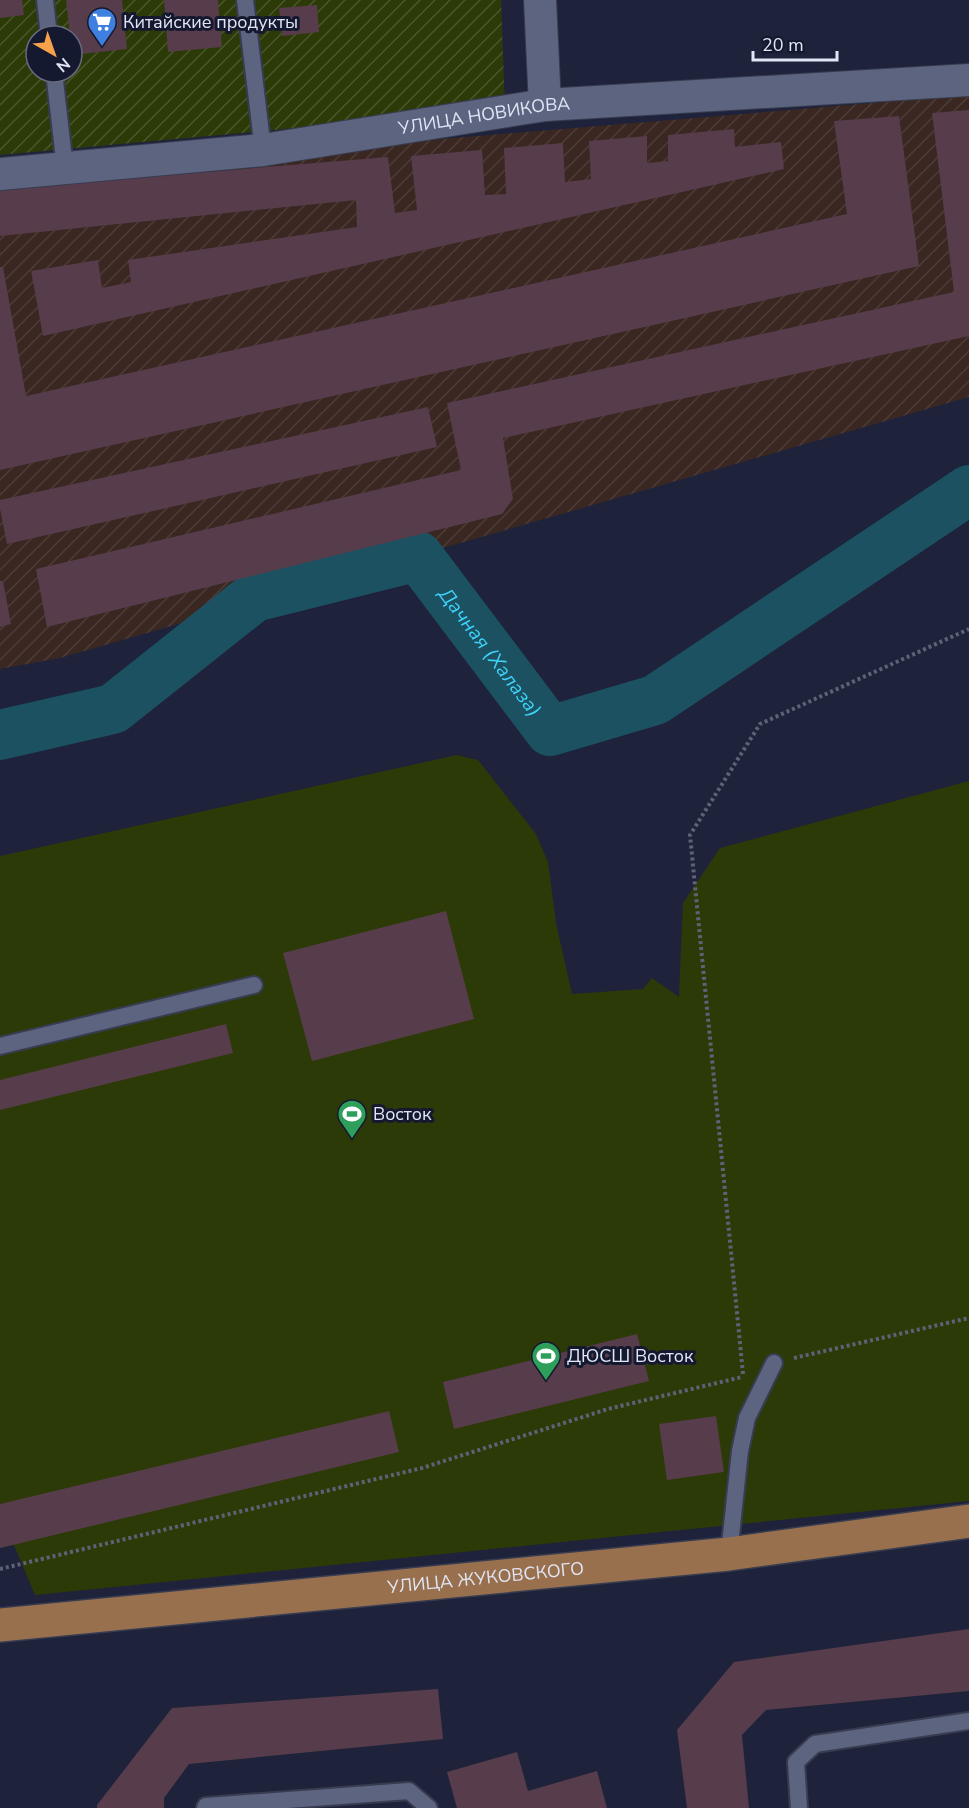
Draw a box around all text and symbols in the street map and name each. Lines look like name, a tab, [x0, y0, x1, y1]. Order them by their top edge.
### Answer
supermarket icon: Китайские продукты	[86, 6, 118, 48]
place label: Китайские продукты	[123, 10, 298, 34]
north arrow	[24, 24, 84, 84]
scale bar	[753, 24, 837, 62]
text: 20 m	[762, 33, 804, 57]
text: N	[51, 52, 75, 77]
street label: УЛИЦА НОВИКОВА	[395, 92, 571, 140]
water label: Дачная (Халаза)	[432, 581, 547, 722]
sports icon: Восток	[336, 1098, 368, 1140]
place label: Восток	[373, 1102, 432, 1126]
sports icon: ДЮСШ Восток	[530, 1340, 562, 1382]
place label: ДЮСШ Восток	[567, 1344, 694, 1368]
street label: УЛИЦА ЖУКОВСКОГО	[385, 1556, 585, 1599]

